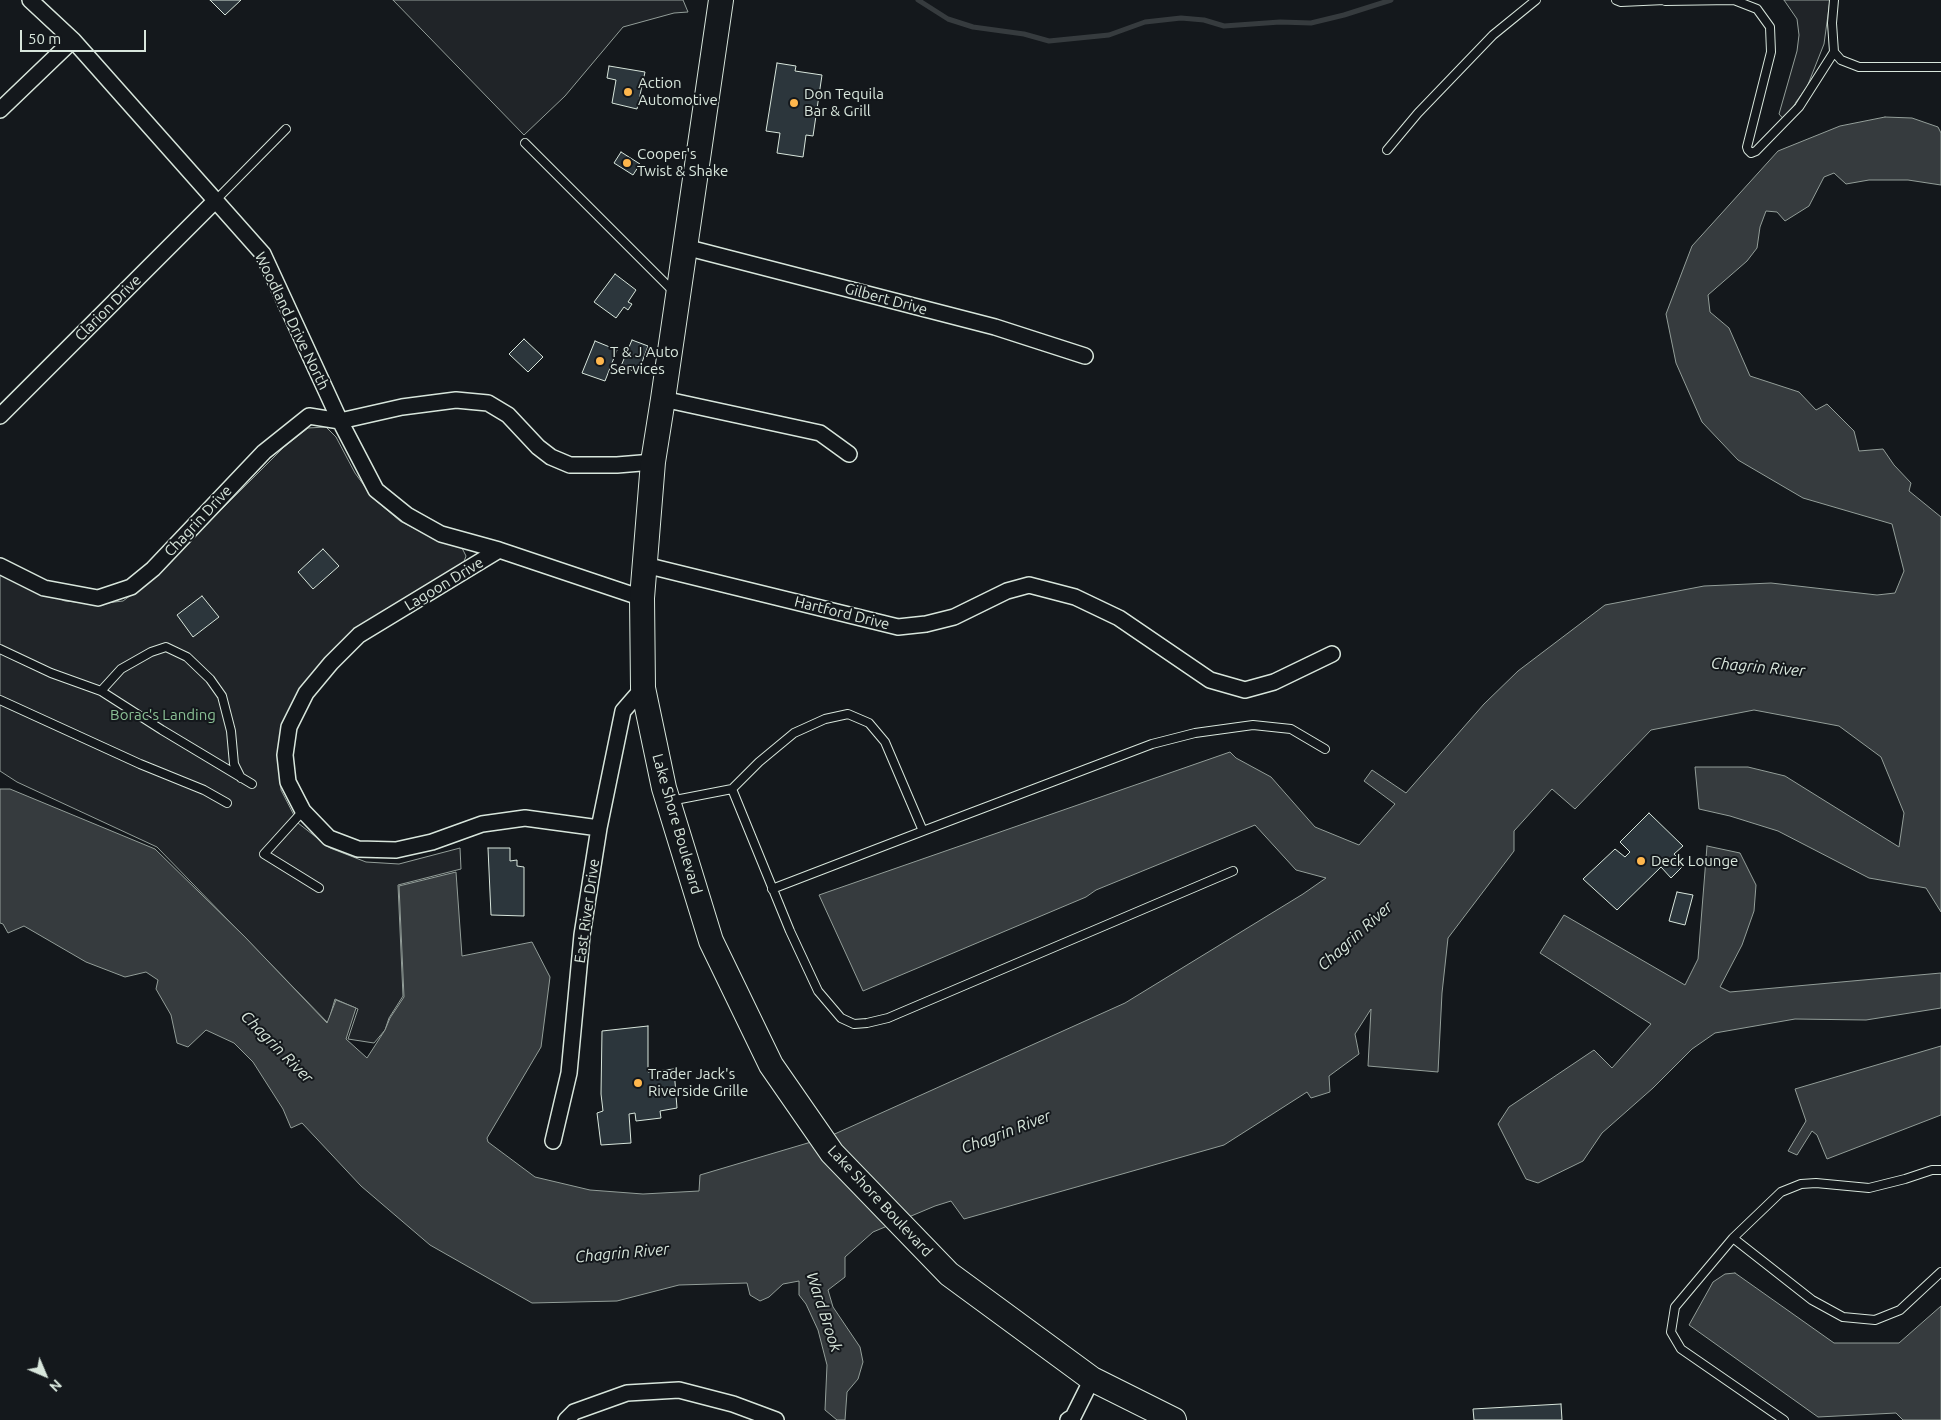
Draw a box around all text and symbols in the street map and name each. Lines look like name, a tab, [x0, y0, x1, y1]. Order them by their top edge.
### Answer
scale bar	[22, 20, 149, 52]
text: 50 m	[28, 30, 61, 47]
place label: Action Automotive	[638, 74, 718, 109]
place label: Don Tequila Bar & Grill	[804, 85, 884, 120]
marker: Action Automotive	[622, 86, 634, 98]
marker: Don Tequila Bar & Grill	[788, 97, 800, 109]
place label: Cooper's Twist & Shake	[637, 145, 728, 180]
marker: Cooper's Twist & Shake	[621, 157, 633, 169]
street label: Woodland Drive North	[251, 249, 333, 393]
street label: Clarion Drive	[71, 271, 145, 345]
street label: Gilbert Drive	[843, 279, 929, 319]
place label: T & J Auto Services	[610, 343, 679, 378]
marker: T & J Auto Services	[594, 355, 606, 367]
street label: Chagrin Drive	[160, 482, 236, 560]
street label: Lagoon Drive	[401, 553, 487, 615]
street label: Hartford Drive	[792, 592, 892, 634]
water label: Chagrin River	[1710, 653, 1806, 681]
park label: Borac's Landing	[110, 706, 216, 724]
street label: Lake Shore Boulevard	[648, 752, 706, 896]
place label: Deck Lounge	[1651, 852, 1738, 870]
marker: Deck Lounge	[1635, 855, 1647, 867]
street label: East River Drive	[571, 858, 603, 964]
water label: Chagrin River	[1313, 897, 1397, 975]
water label: Chagrin River	[237, 1007, 317, 1087]
place label: Trader Jack's Riverside Grille	[648, 1065, 748, 1100]
marker: Trader Jack's Riverside Grille	[632, 1077, 644, 1089]
water label: Chagrin River	[958, 1106, 1054, 1158]
street label: Lake Shore Boulevard	[824, 1142, 936, 1260]
water label: Chagrin River	[574, 1239, 670, 1267]
water label: Ward Brook	[802, 1270, 846, 1354]
north arrow	[20, 1350, 70, 1400]
text: N	[46, 1376, 65, 1395]

